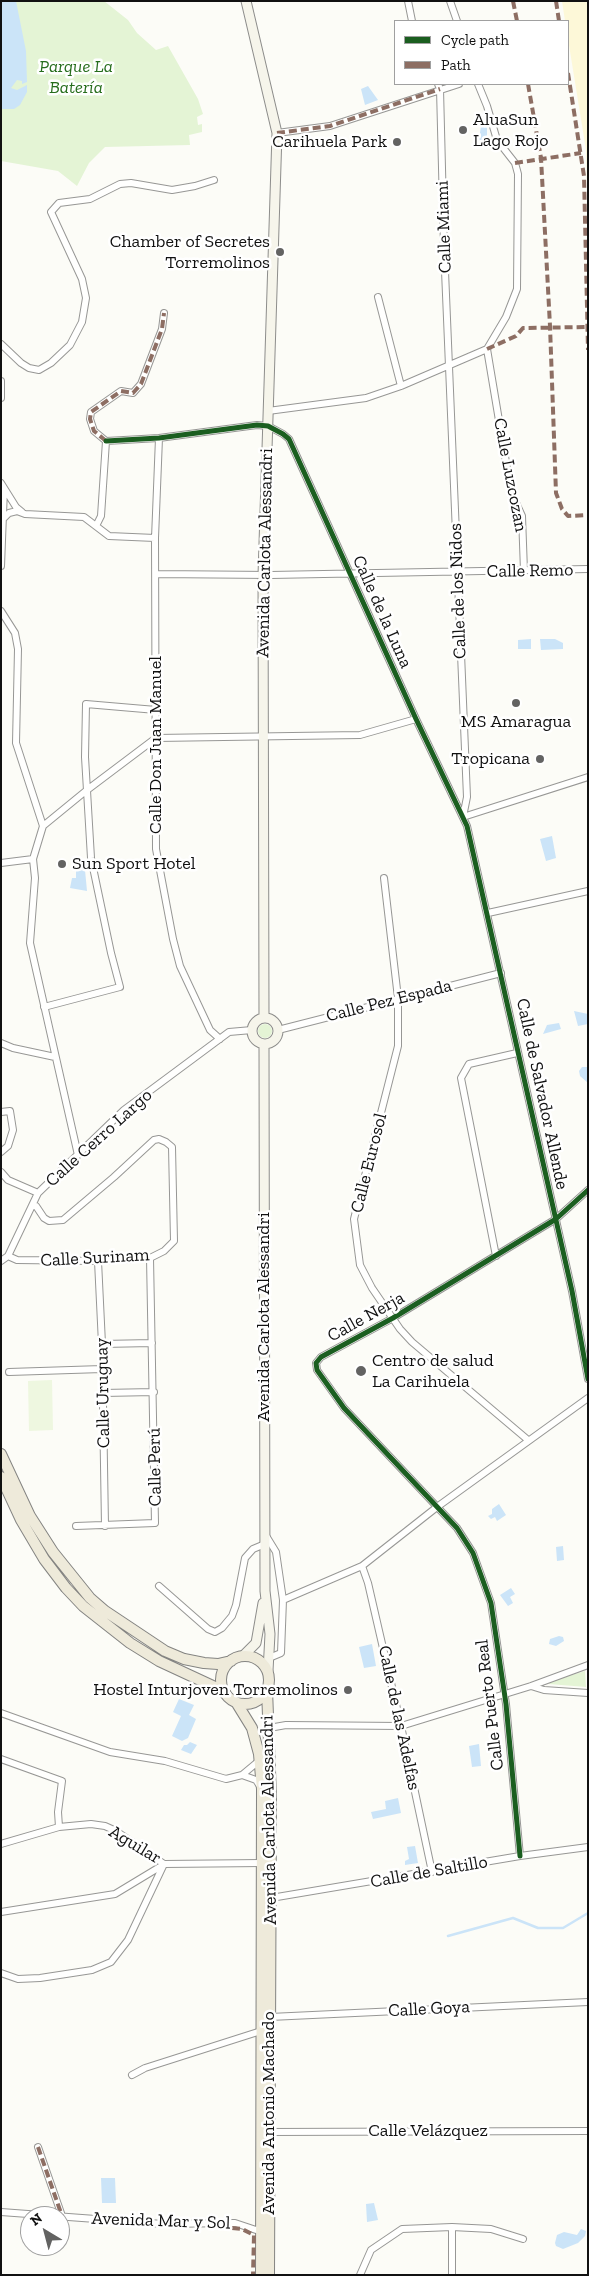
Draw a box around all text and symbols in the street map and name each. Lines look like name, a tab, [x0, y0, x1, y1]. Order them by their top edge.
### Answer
legend	[394, 20, 569, 85]
text: Cycle path	[441, 31, 509, 49]
park label: Parque La Batería	[39, 56, 113, 98]
text: Path	[441, 56, 471, 74]
place label: AluaSun Lago Rojo	[473, 109, 549, 152]
marker: AluaSun Lago Rojo	[457, 124, 469, 136]
place label: Carihuela Park	[272, 131, 387, 153]
marker: Carihuela Park	[391, 136, 403, 148]
street label: Calle Miami	[432, 180, 456, 274]
place label: Chamber of Secretes Torremolinos	[110, 231, 270, 274]
marker: Chamber of Secretes Torremolinos	[274, 246, 286, 258]
street label: Calle Luzcozan	[488, 416, 532, 534]
street label: Avenida Carlota Alessandri	[252, 448, 278, 658]
street label: Calle de los Nidos	[445, 523, 471, 659]
street label: Calle de la Luna	[347, 552, 417, 672]
street label: Calle Remo	[487, 559, 573, 583]
street label: Calle Don Juan Manuel	[145, 656, 167, 834]
marker: MS Amaragua	[510, 697, 522, 709]
place label: MS Amaragua	[461, 711, 571, 733]
place label: Tropicana	[451, 748, 530, 770]
marker: Tropicana	[534, 753, 546, 765]
place label: Sun Sport Hotel	[72, 853, 195, 875]
marker: Sun Sport Hotel	[56, 858, 68, 870]
street label: Calle Pez Espada	[324, 975, 454, 1027]
street label: Calle de Salvador Allende	[511, 997, 573, 1191]
street label: Calle Cerro Largo	[41, 1084, 157, 1192]
street label: Calle Eurosol	[346, 1111, 392, 1215]
street label: Avenida Carlota Alessandri	[253, 1212, 275, 1422]
street label: Calle Surinam	[40, 1244, 150, 1272]
street label: Calle Nerja	[324, 1287, 408, 1347]
street label: Calle Uruguay	[91, 1338, 115, 1448]
place label: Centro de salud La Carihuela	[372, 1350, 494, 1392]
marker: Centro de salud La Carihuela	[354, 1364, 368, 1378]
street label: Calle Perú	[144, 1428, 166, 1506]
street label: Calle Puerto Real	[471, 1638, 509, 1772]
street label: Calle de las Adelfas	[373, 1644, 425, 1792]
place label: Hostel Inturjoven Torremolinos	[93, 1679, 338, 1701]
marker: Hostel Inturjoven Torremolinos	[342, 1684, 354, 1696]
street label: Avenida Carlota Alessandri	[256, 1715, 282, 1925]
street label: Aguilar	[105, 1821, 165, 1869]
street label: Calle de Saltillo	[369, 1851, 489, 1893]
street label: Calle Goya	[388, 1996, 470, 2022]
street label: Avenida Antonio Machado	[258, 2011, 280, 2215]
street label: Calle Velázquez	[368, 2120, 488, 2142]
north arrow	[20, 2206, 70, 2256]
street label: Avenida Mar y Sol	[91, 2208, 231, 2234]
text: N	[27, 2209, 46, 2229]

